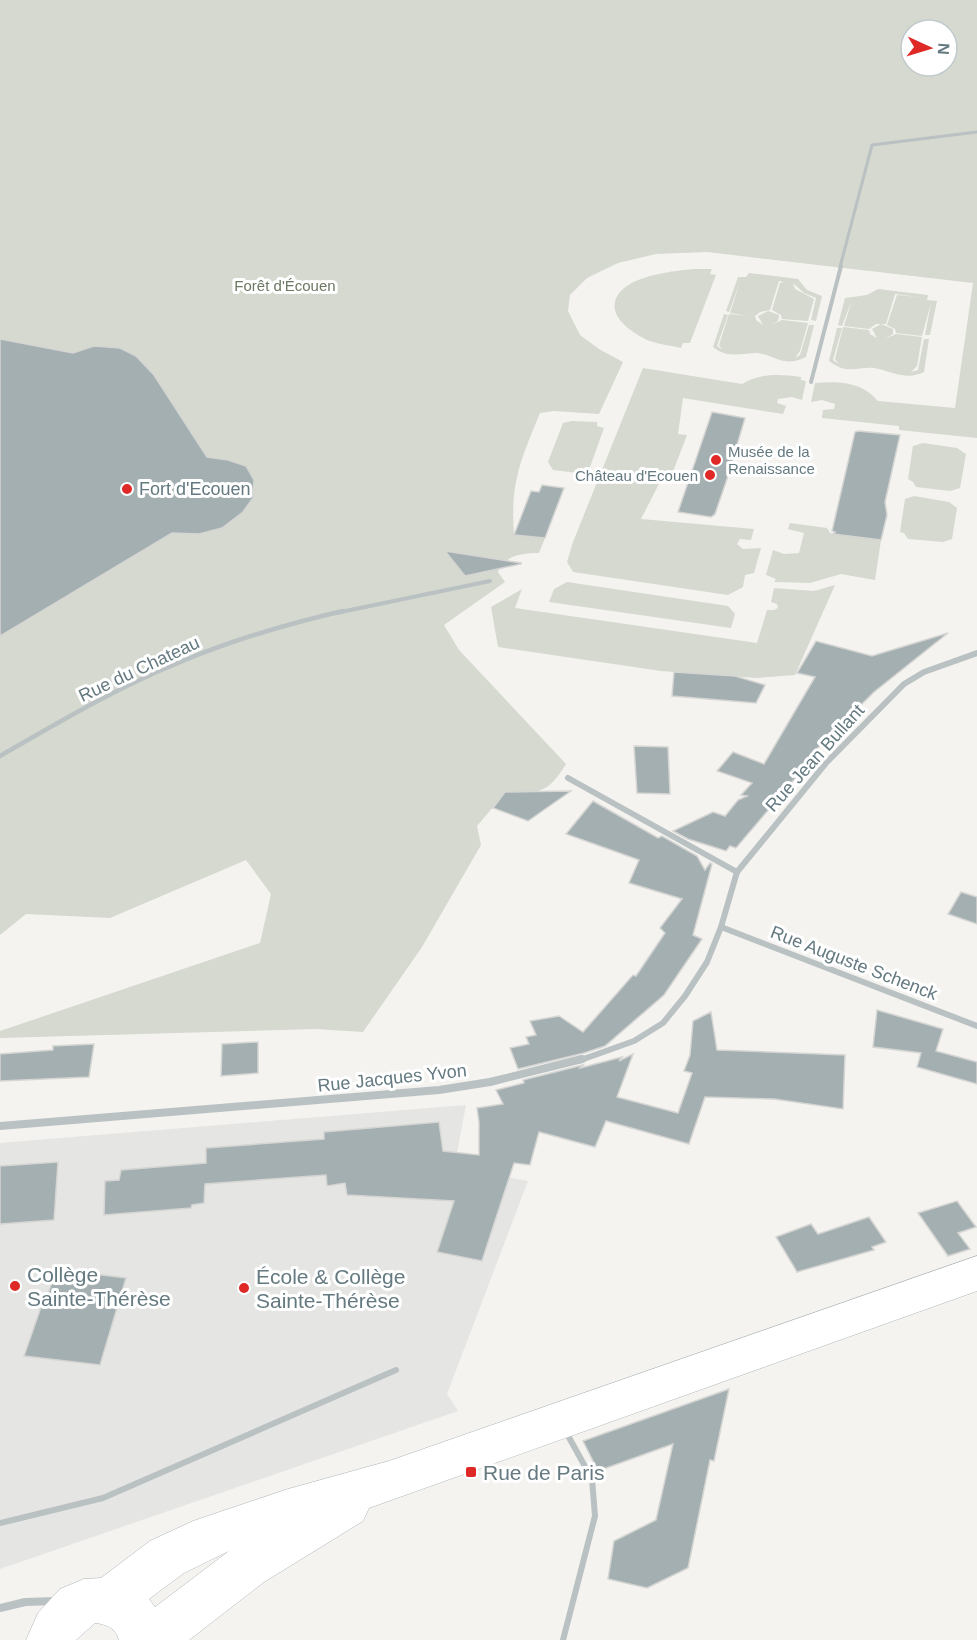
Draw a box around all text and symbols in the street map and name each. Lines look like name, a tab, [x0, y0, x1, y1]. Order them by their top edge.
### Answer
north arrow	[899, 18, 959, 78]
text: N	[935, 43, 952, 55]
park label: Forêt d'Écouen	[234, 277, 336, 294]
place label: Musée de la Renaissance	[728, 443, 815, 477]
marker: Musée de la Renaissance	[709, 453, 723, 467]
place label: Château d'Ecouen	[575, 467, 698, 484]
marker: Château d'Ecouen	[703, 468, 717, 482]
place label: Fort d'Ecouen	[139, 479, 251, 499]
marker: Fort d'Ecouen	[120, 482, 134, 496]
street label: Rue du Chateau	[75, 632, 203, 706]
street label: Rue Jean Bullant	[762, 700, 868, 816]
street label: Rue Auguste Schenck	[768, 922, 941, 1004]
street label: Rue Jacques Yvon	[316, 1060, 468, 1096]
place label: Collège Sainte-Thérèse	[27, 1263, 171, 1310]
place label: École & Collège Sainte-Thérèse	[256, 1265, 405, 1312]
marker: Collège Sainte-Thérèse	[8, 1279, 22, 1293]
marker: École & Collège Sainte-Thérèse	[237, 1281, 251, 1295]
place label: Rue de Paris	[483, 1461, 604, 1484]
marker: Rue de Paris	[464, 1465, 478, 1479]

